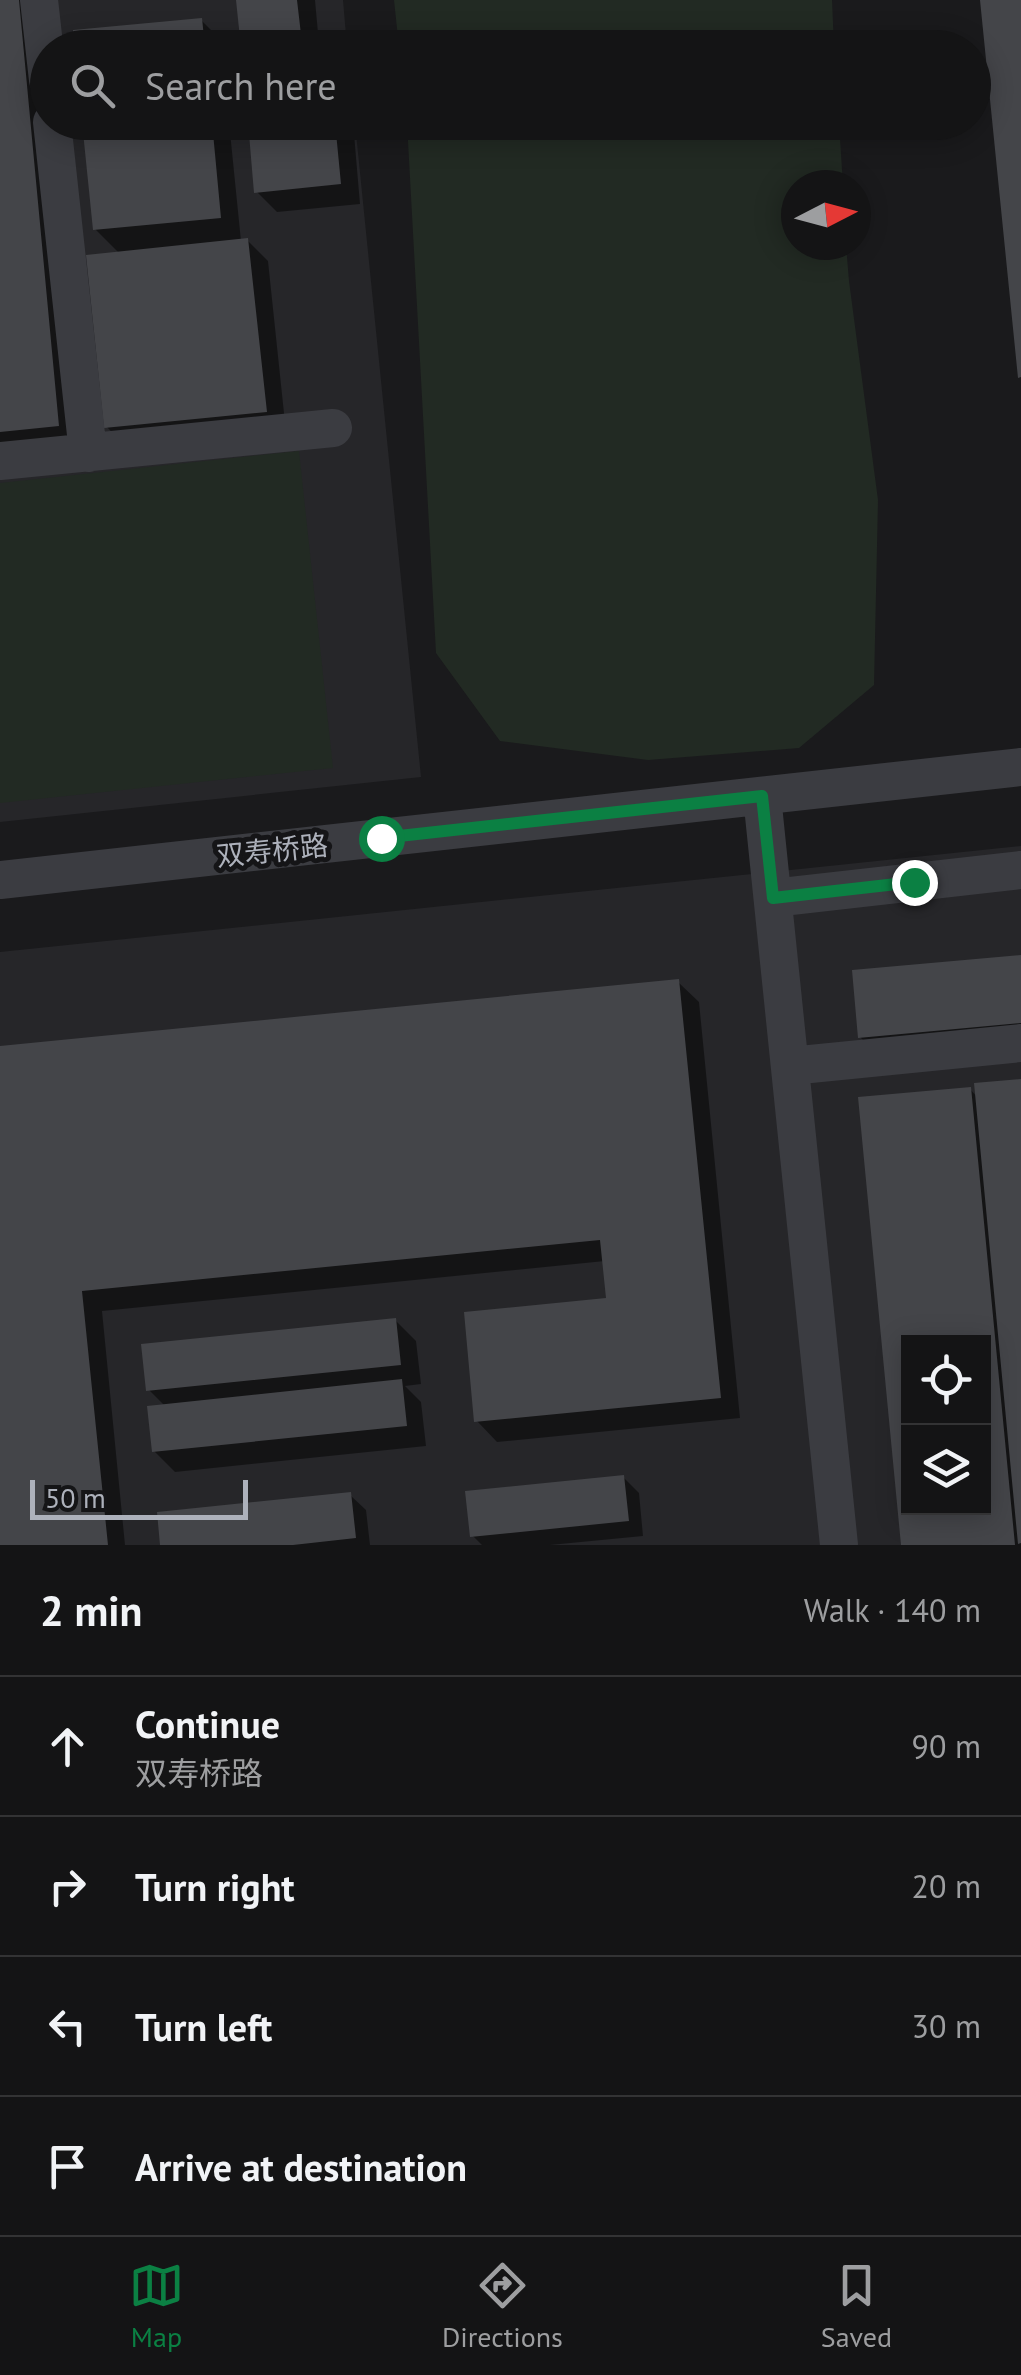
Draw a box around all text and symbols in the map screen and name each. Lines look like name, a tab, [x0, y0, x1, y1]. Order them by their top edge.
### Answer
search box	[30, 30, 991, 140]
icon: search	[65, 58, 120, 113]
text: Search here	[145, 61, 337, 110]
north arrow	[781, 170, 871, 260]
route start	[359, 816, 405, 862]
street label: 双寿桥路	[214, 826, 330, 874]
route end	[892, 860, 938, 906]
map controls	[901, 1335, 991, 1515]
button: locate	[901, 1335, 991, 1425]
button: layers	[901, 1425, 991, 1515]
scale bar	[30, 1475, 248, 1520]
text: 50 m	[45, 1479, 106, 1516]
text: 2 min	[40, 1583, 142, 1638]
text: Walk · 140 m	[804, 1589, 981, 1631]
text: Continue	[135, 1699, 280, 1748]
icon: ahead	[40, 1719, 95, 1774]
text: 90 m	[912, 1725, 981, 1767]
text: 双寿桥路	[135, 1752, 263, 1794]
icon: right	[40, 1859, 95, 1914]
text: Turn right	[135, 1862, 295, 1911]
text: 20 m	[912, 1865, 981, 1907]
icon: left	[40, 1999, 95, 2054]
text: Turn left	[135, 2002, 272, 2051]
text: 30 m	[912, 2005, 981, 2047]
icon: arrive	[40, 2139, 95, 2194]
text: Arrive at destination	[135, 2142, 467, 2191]
tab: Map	[129, 2258, 184, 2355]
tab: Directions	[442, 2258, 563, 2355]
tab: Saved	[821, 2258, 892, 2355]

